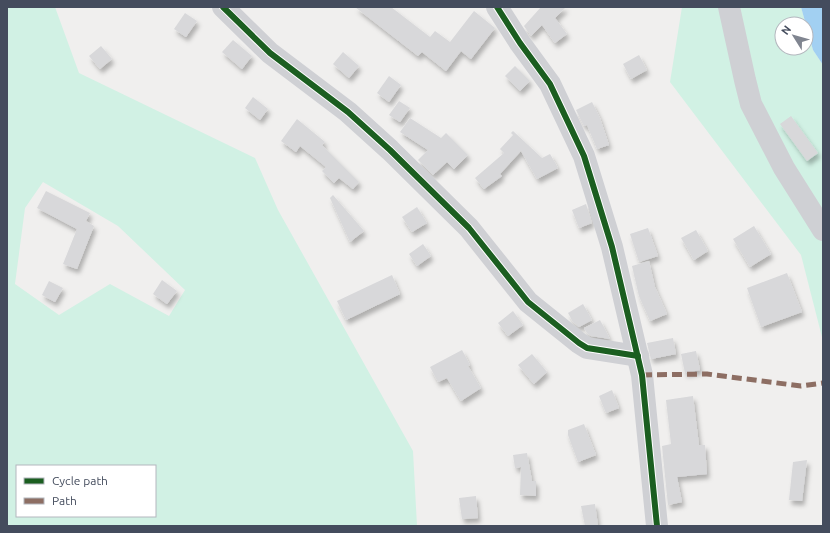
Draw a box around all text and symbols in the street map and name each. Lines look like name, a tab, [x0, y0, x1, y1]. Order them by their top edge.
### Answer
north arrow	[774, 16, 814, 56]
text: N	[779, 23, 793, 37]
legend	[16, 465, 156, 517]
text: Cycle path	[52, 474, 108, 487]
text: Path	[52, 494, 77, 507]

